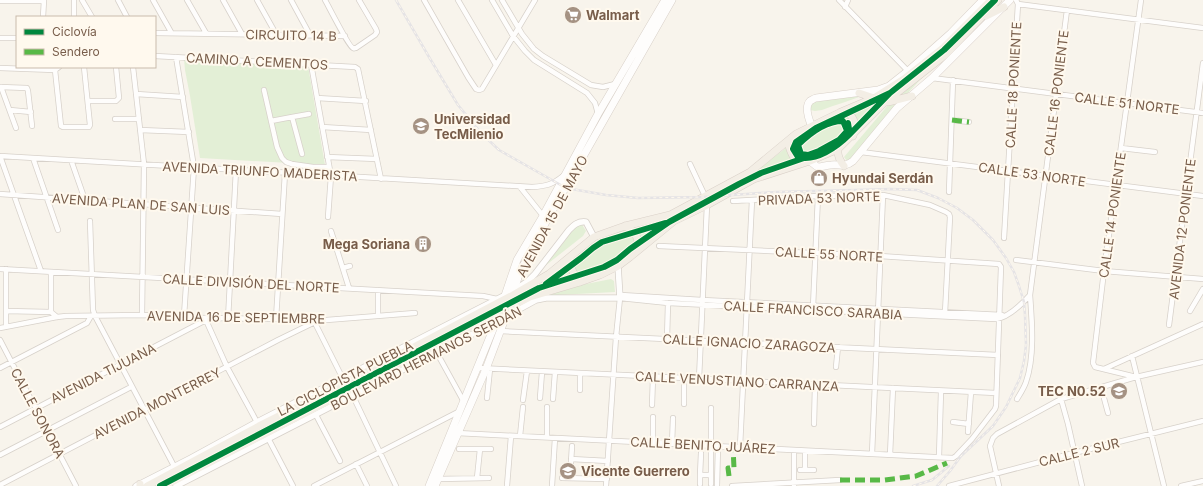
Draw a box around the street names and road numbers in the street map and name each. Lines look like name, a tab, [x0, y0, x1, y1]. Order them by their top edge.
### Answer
street label: CALLE 18 PONIENTE	[1002, 21, 1024, 149]
street label: CIRCUITO 14 B	[245, 26, 337, 44]
street label: CALLE 16 PONIENTE	[1040, 29, 1072, 157]
street label: CAMINO A CEMENTOS	[185, 49, 329, 73]
street label: CALLE 51 NORTE	[1074, 89, 1180, 117]
street label: CALLE 14 PONIENTE	[1095, 151, 1129, 279]
street label: AVENIDA 15 DE MAYO	[513, 152, 591, 280]
street label: AVENIDA TRIUNFO MADERISTA	[162, 158, 358, 184]
street label: AVENIDA 12 PONIENTE	[1165, 158, 1199, 300]
street label: CALLE 53 NORTE	[977, 159, 1087, 189]
street label: PRIVADA 53 NORTE	[757, 188, 881, 208]
street label: AVENIDA PLAN DE SAN LUIS	[52, 190, 230, 218]
street label: CALLE 55 NORTE	[775, 243, 883, 265]
street label: CALLE DIVISIÓN DEL NORTE	[162, 270, 340, 296]
street label: CALLE FRANCISCO SARABIA	[723, 297, 903, 323]
street label: BOULEVARD HERMANOS SERDÁN	[328, 303, 524, 413]
street label: AVENIDA 16 DE SEPTIEMBRE	[147, 307, 325, 327]
street label: CALLE IGNACIO ZARAGOZA	[662, 330, 836, 356]
street label: LA CICLOPISTA PUEBLA	[275, 337, 416, 419]
street label: AVENIDA TIJUANA	[48, 339, 158, 406]
street label: AVENIDA MONTERREY	[91, 364, 224, 442]
street label: CALLE SONORA	[8, 365, 68, 461]
street label: CALLE VENUSTIANO CARRANZA	[635, 368, 839, 394]
street label: CALLE BENITO JUÁREZ	[630, 433, 776, 457]
street label: CALLE 2 SUR	[1037, 434, 1121, 470]

